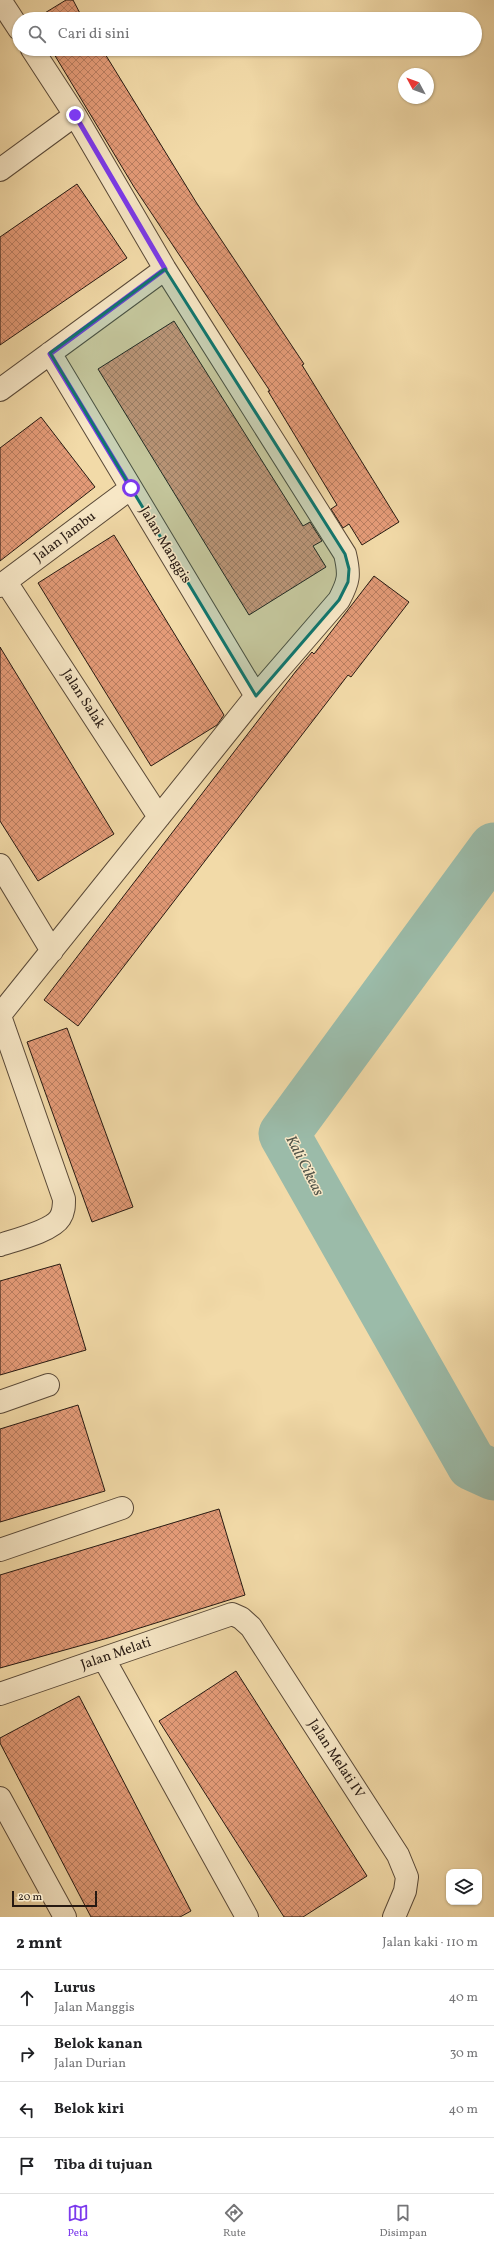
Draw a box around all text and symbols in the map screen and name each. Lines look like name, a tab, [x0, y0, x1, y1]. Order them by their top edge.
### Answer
search box	[12, 12, 482, 56]
icon: search	[26, 23, 48, 45]
text: Cari di sini	[58, 24, 129, 45]
north arrow	[398, 68, 434, 104]
route end	[66, 106, 84, 124]
route start	[122, 479, 140, 497]
street label: Jalan Manggis	[135, 503, 195, 587]
street label: Jalan Jambu	[30, 507, 100, 567]
street label: Jalan Salak	[57, 666, 110, 733]
water label: Kali Cikeas	[280, 1132, 328, 1200]
street label: Jalan Melati	[78, 1633, 154, 1675]
street label: Jalan Melati IV	[303, 1716, 369, 1803]
map controls	[446, 1869, 482, 1905]
button: layers	[446, 1869, 482, 1905]
scale bar	[12, 1889, 97, 1908]
text: 20 m	[18, 1890, 42, 1905]
text: 2 mnt	[16, 1932, 62, 1955]
text: Jalan kaki · 110 m	[382, 1934, 478, 1952]
text: Lurus	[54, 1978, 95, 1999]
icon: ahead	[16, 1987, 38, 2009]
text: 40 m	[449, 1989, 478, 2007]
text: Jalan Manggis	[54, 1999, 135, 2017]
text: Belok kanan	[54, 2034, 143, 2055]
icon: right	[16, 2043, 38, 2065]
text: 30 m	[450, 2045, 478, 2063]
text: Jalan Durian	[54, 2055, 126, 2073]
icon: left	[16, 2099, 38, 2121]
text: Belok kiri	[54, 2099, 124, 2120]
text: 40 m	[449, 2101, 478, 2119]
icon: arrive	[16, 2155, 38, 2177]
text: Tiba di tujuan	[54, 2155, 153, 2176]
tab: Peta	[67, 2202, 89, 2241]
tab: Rute	[223, 2202, 246, 2241]
tab: Disimpan	[380, 2202, 427, 2241]

